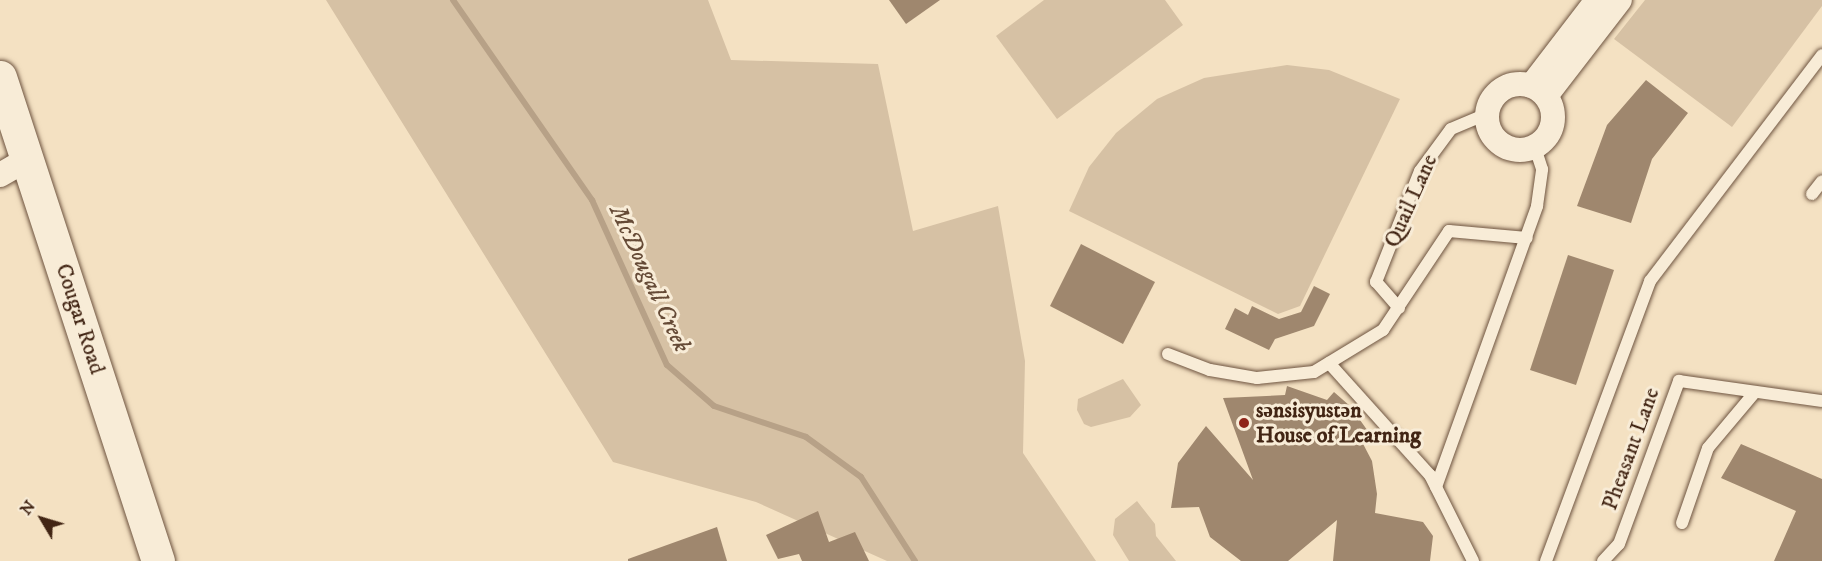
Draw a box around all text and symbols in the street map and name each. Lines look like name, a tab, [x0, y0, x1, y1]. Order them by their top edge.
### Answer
street label: Quail Lane	[1379, 150, 1443, 252]
water label: McDougall Creek	[602, 201, 696, 357]
street label: Cougar Road	[50, 260, 110, 378]
street label: Pheasant Lane	[1597, 384, 1665, 514]
place label: sənsisyustən House of Learning	[1256, 397, 1421, 448]
marker: sənsisyustən House of Learning	[1237, 416, 1251, 430]
north arrow	[12, 489, 72, 549]
text: N	[16, 497, 40, 519]

